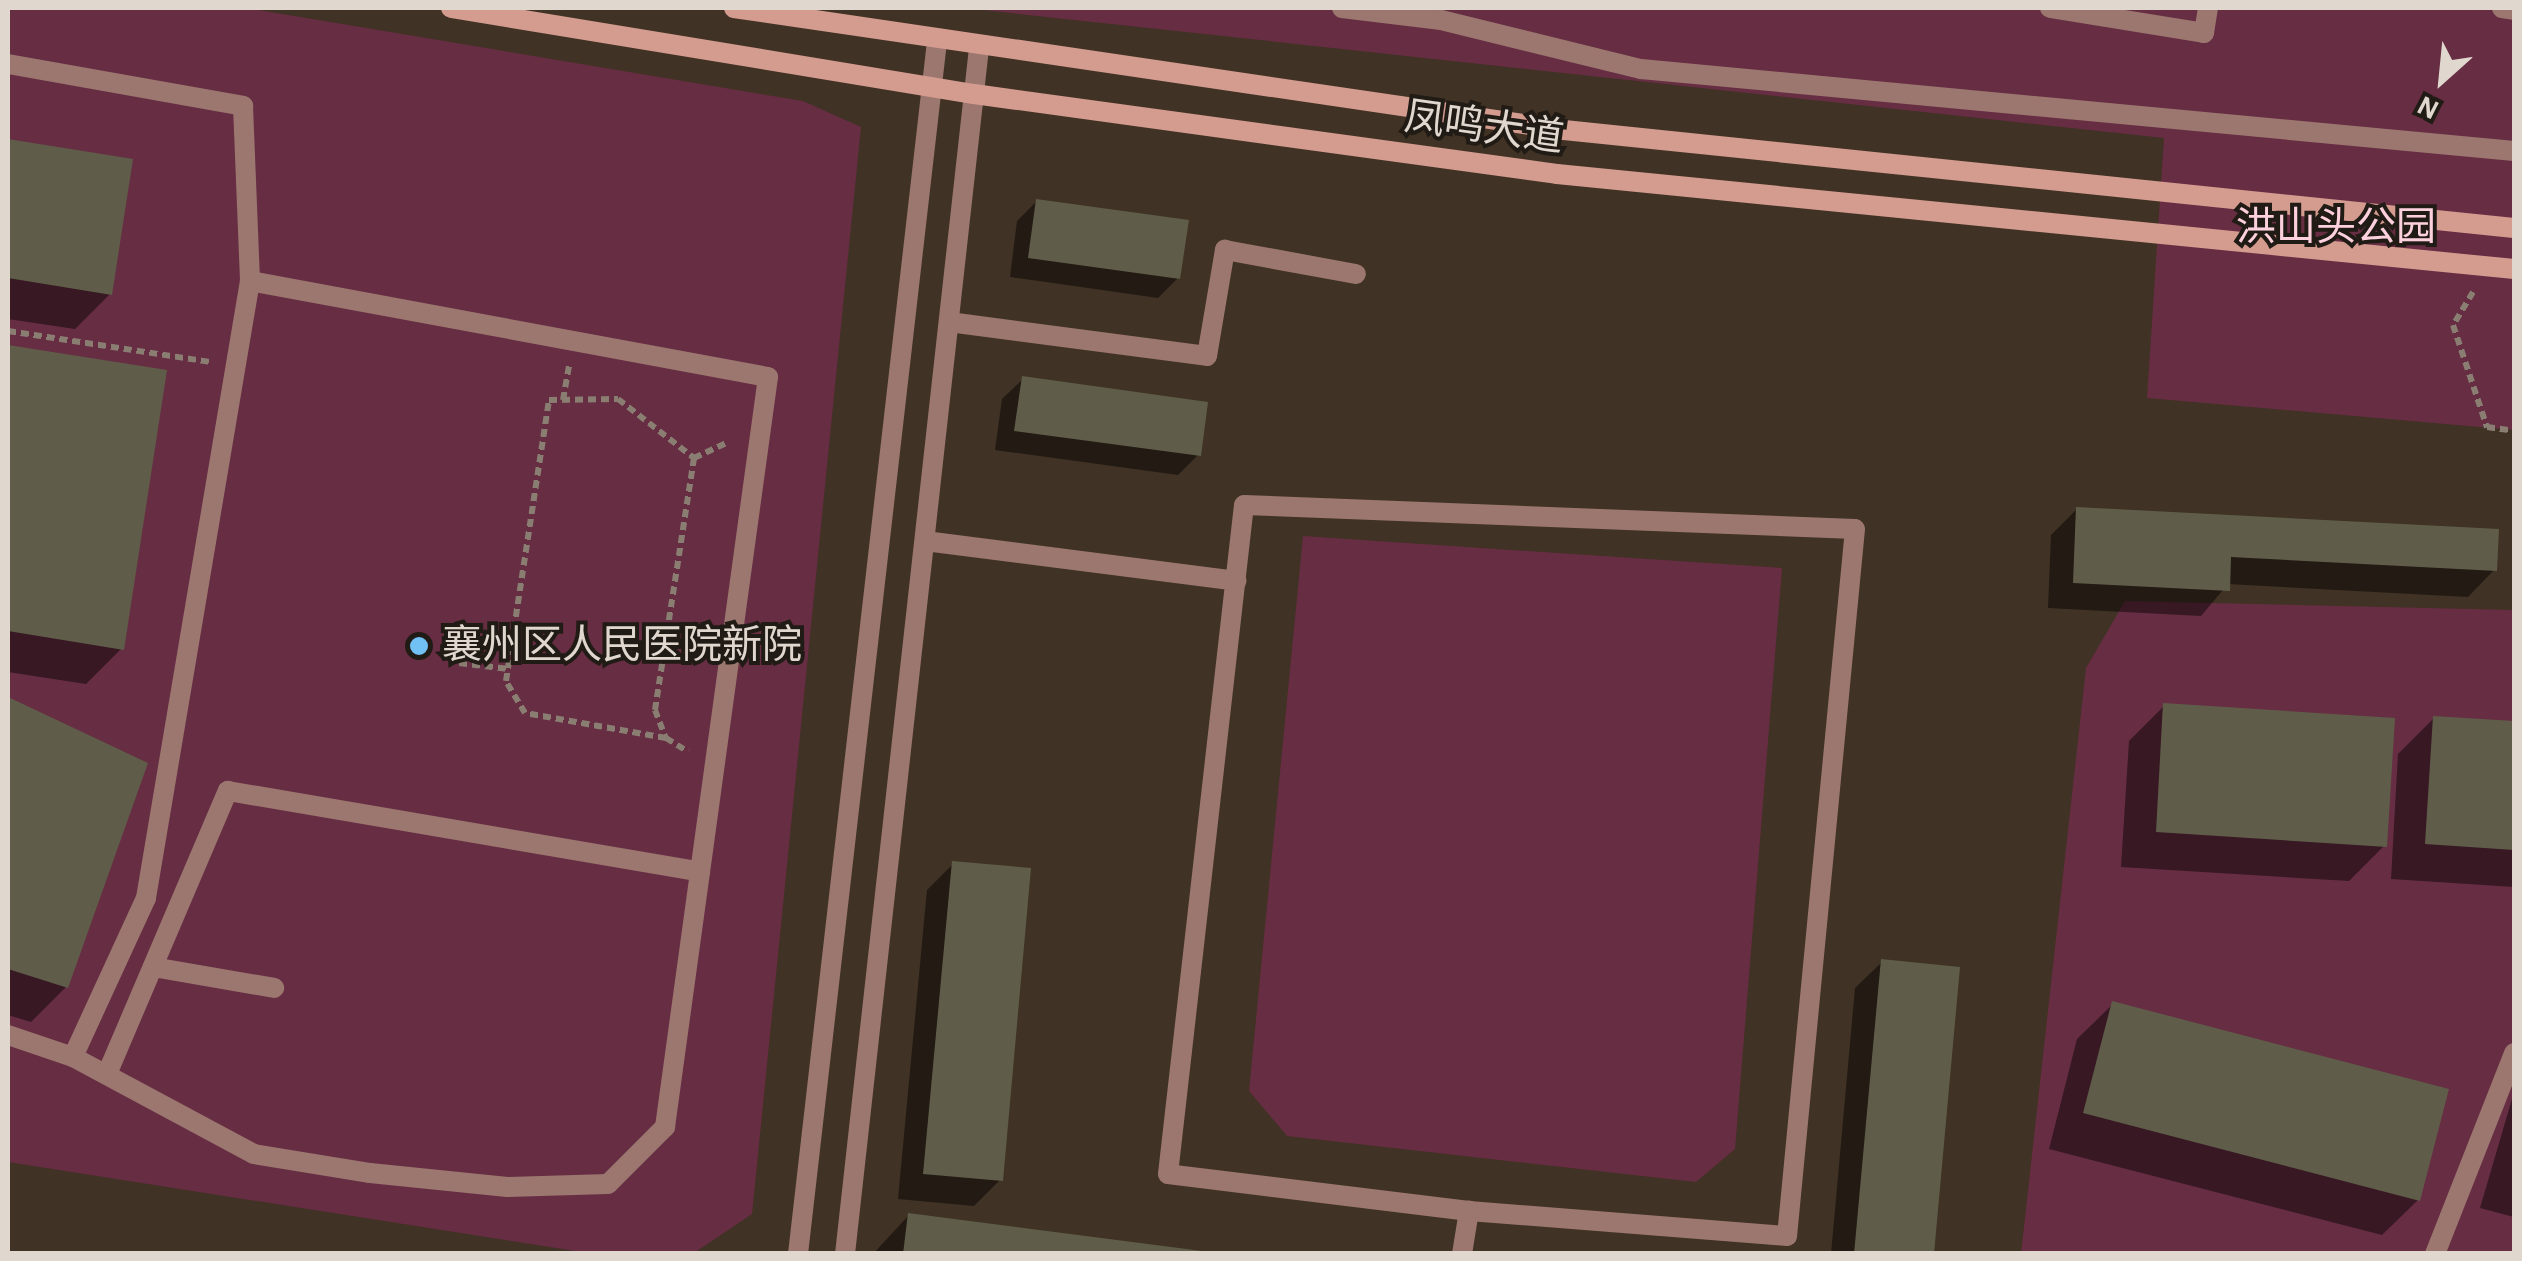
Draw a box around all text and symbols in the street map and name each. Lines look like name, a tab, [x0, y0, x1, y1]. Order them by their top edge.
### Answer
north arrow	[2392, 30, 2492, 130]
text: N	[2413, 90, 2443, 124]
street label: 凤鸣大道	[1401, 93, 1567, 163]
park label: 洪山头公园	[2236, 204, 2436, 252]
place label: 襄州区人民医院新院	[442, 622, 802, 670]
marker: 襄州区人民医院新院	[406, 633, 432, 659]

